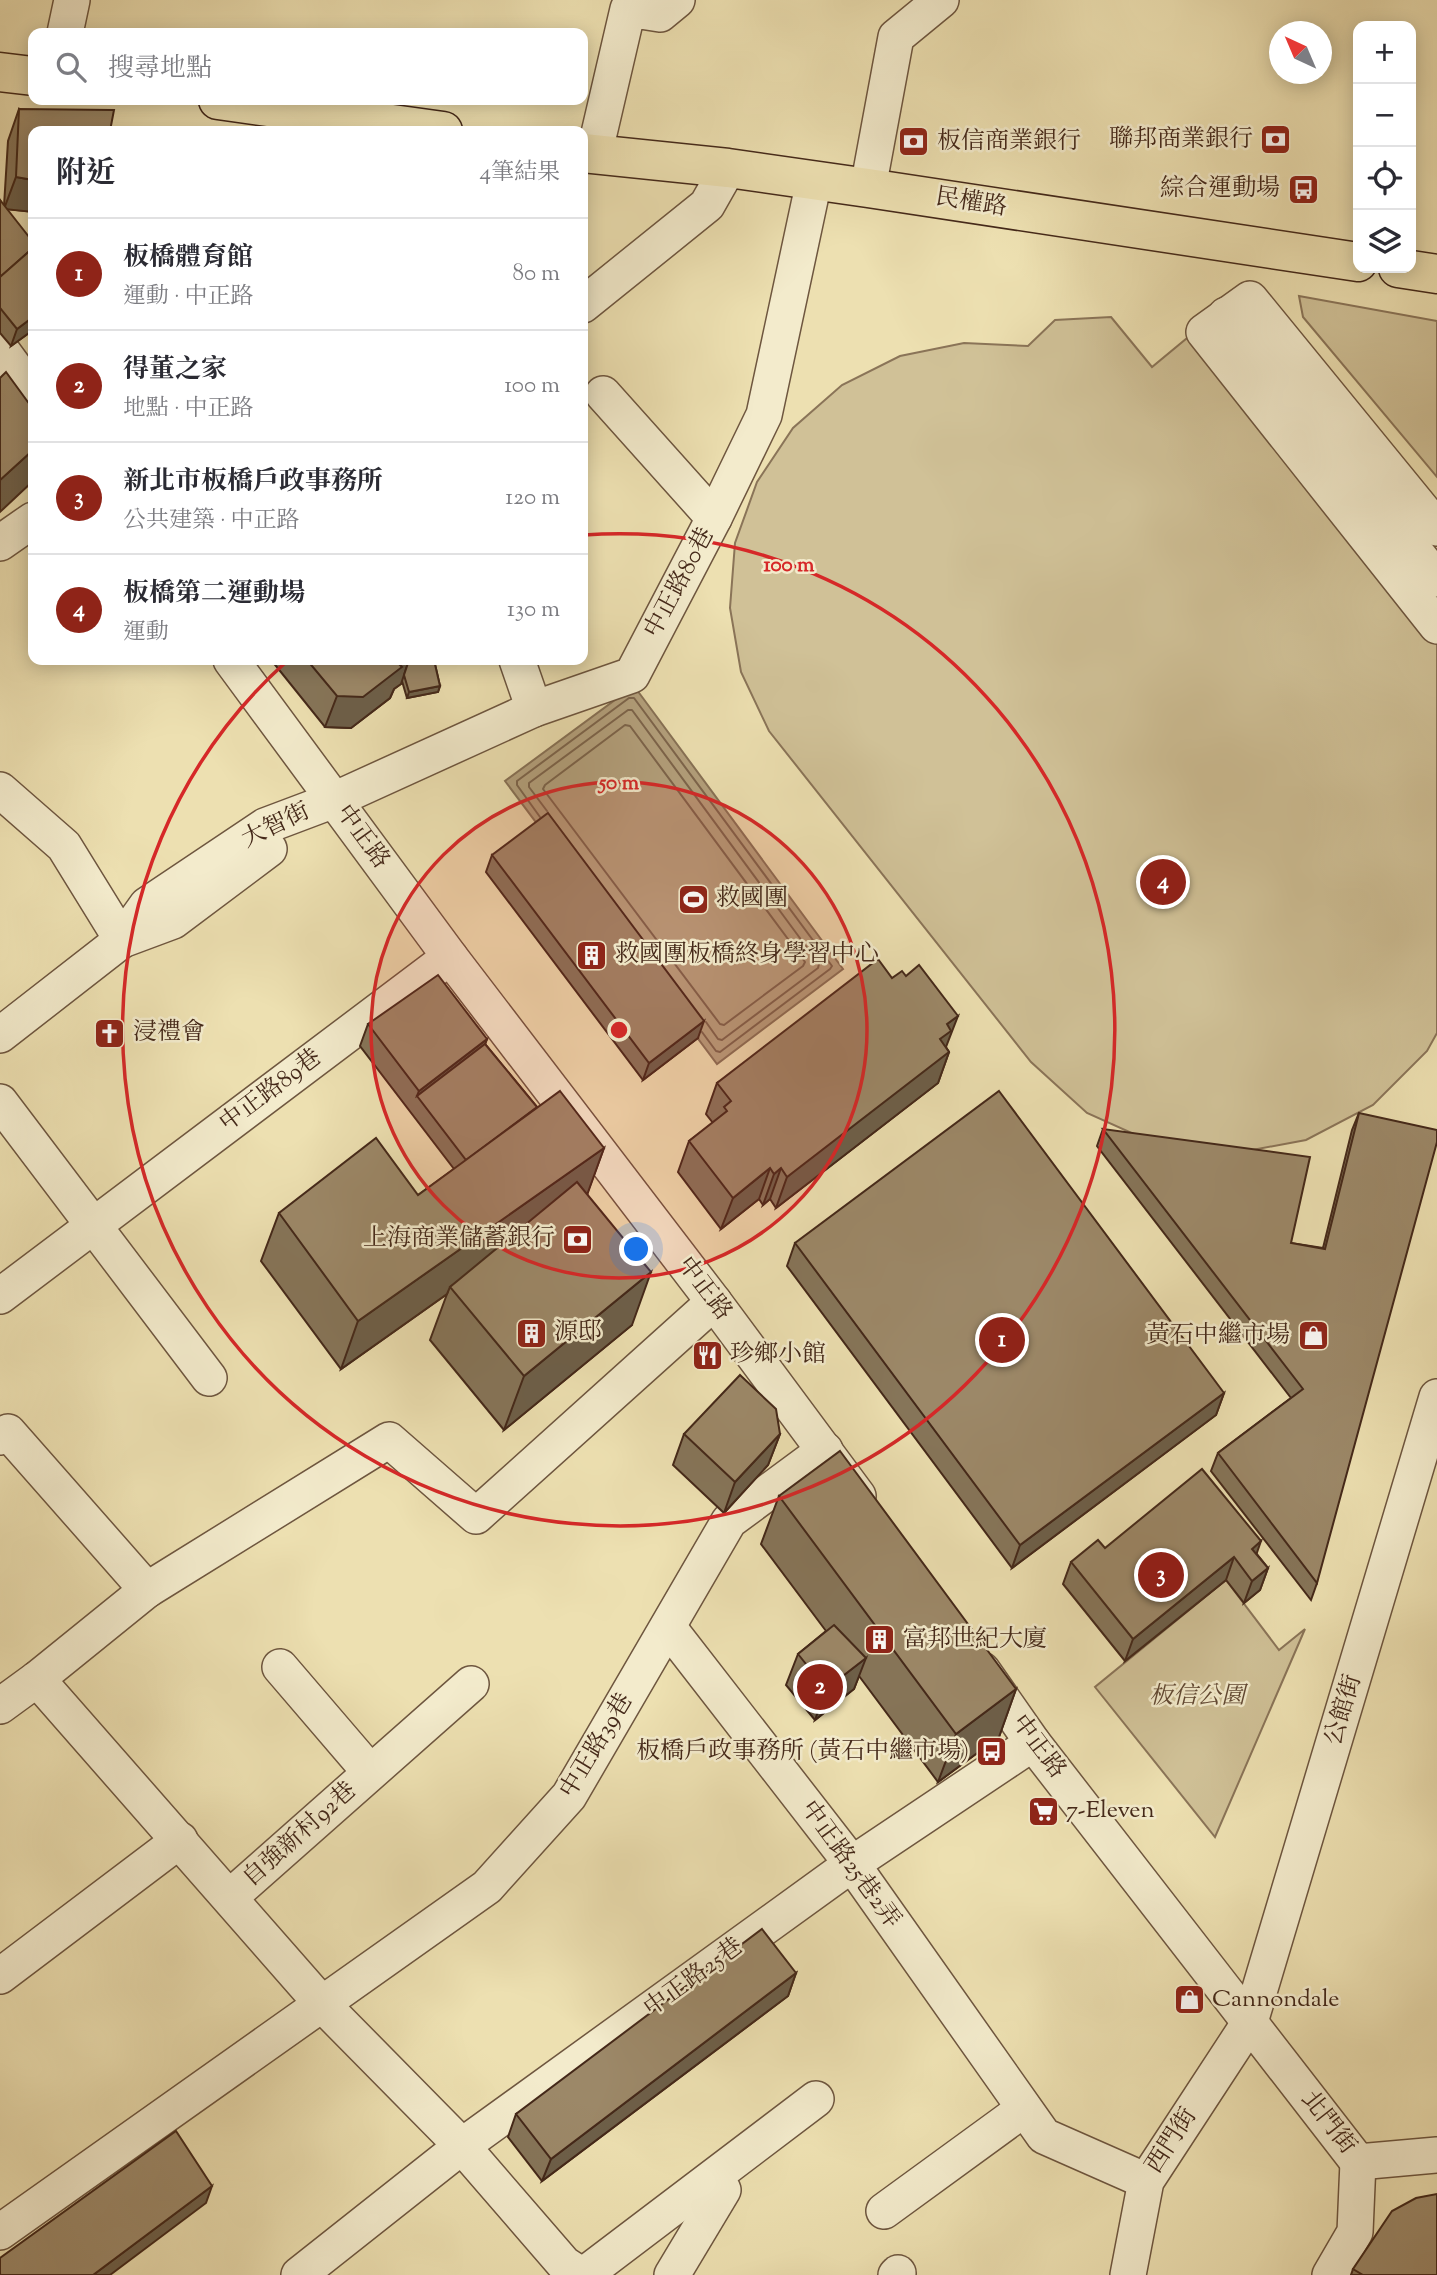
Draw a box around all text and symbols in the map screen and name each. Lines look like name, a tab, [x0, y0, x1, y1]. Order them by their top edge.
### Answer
north arrow	[1269, 21, 1332, 84]
map controls	[1353, 21, 1416, 273]
button: +	[1353, 21, 1416, 84]
search box	[28, 28, 588, 105]
icon: search	[52, 48, 90, 86]
text: 搜尋地點	[108, 51, 212, 88]
button: −	[1353, 84, 1416, 147]
place label: 聯邦商業銀行	[1109, 123, 1253, 157]
bank icon: 聯邦商業銀行	[1259, 123, 1293, 157]
bank icon: 板信商業銀行	[897, 125, 931, 159]
place label: 板信商業銀行	[937, 125, 1081, 159]
button: locate	[1353, 147, 1416, 210]
text: 附近	[56, 153, 116, 196]
text: 4筆結果	[479, 157, 560, 190]
place label: 綜合運動場	[1160, 172, 1280, 206]
bus stop icon: 綜合運動場	[1286, 172, 1320, 206]
street label: 民權路	[933, 181, 1009, 225]
button: layers	[1353, 210, 1416, 273]
text: 板橋體育館	[123, 240, 253, 277]
text: 1	[75, 258, 83, 291]
text: 80 m	[512, 258, 560, 291]
text: 運動 · 中正路	[123, 281, 254, 314]
text: 得董之家	[123, 352, 227, 389]
text: 2	[74, 370, 84, 403]
text: 100 m	[504, 370, 560, 403]
text: 地點 · 中正路	[123, 393, 254, 426]
text: 新北市板橋戶政事務所	[123, 464, 383, 501]
text: 3	[74, 482, 84, 515]
text: 120 m	[505, 482, 560, 515]
text: 公共建築 · 中正路	[123, 505, 300, 538]
street label: 中正路80巷	[637, 522, 723, 644]
text: 100 m	[764, 551, 815, 581]
text: 板橋第二運動場	[123, 576, 305, 613]
text: 4	[73, 594, 85, 627]
text: 130 m	[507, 594, 560, 627]
text: 運動	[123, 617, 169, 650]
text: 50 m	[597, 769, 640, 799]
street label: 大智街	[236, 795, 316, 857]
street label: 中正路	[327, 798, 397, 876]
pin: 4	[1140, 856, 1186, 908]
sports icon: 救國團	[676, 882, 710, 916]
place label: 救國團	[716, 882, 788, 916]
building icon: 救國團板橋終身學習中心	[575, 938, 609, 972]
place label: 救國團板橋終身學習中心	[615, 938, 879, 972]
church icon: 浸禮會	[93, 1016, 127, 1050]
place label: 浸禮會	[133, 1016, 205, 1050]
centre of rings	[607, 1018, 631, 1042]
street label: 中正路89巷	[213, 1041, 329, 1141]
place label: 上海商業儲蓄銀行	[363, 1222, 555, 1256]
bank icon: 上海商業儲蓄銀行	[561, 1222, 595, 1256]
your location	[619, 1232, 653, 1266]
street label: 中正路	[669, 1250, 739, 1328]
pin: 1	[979, 1314, 1025, 1366]
building icon: 源邸	[514, 1316, 548, 1350]
place label: 源邸	[554, 1316, 602, 1350]
place label: 黃石中繼市場	[1146, 1319, 1290, 1353]
shop icon: 黃石中繼市場	[1296, 1319, 1330, 1353]
restaurant icon: 珍鄉小館	[690, 1338, 724, 1372]
place label: 珍鄉小館	[730, 1338, 826, 1372]
pin: 3	[1138, 1549, 1184, 1601]
building icon: 富邦世紀大廈	[863, 1623, 897, 1657]
place label: 富邦世紀大廈	[903, 1623, 1047, 1657]
pin: 2	[797, 1661, 843, 1713]
street label: 公館街	[1317, 1671, 1371, 1749]
park label: 板信公園	[1149, 1680, 1249, 1714]
street label: 中正路39巷	[552, 1687, 642, 1805]
street label: 中正路	[1003, 1708, 1073, 1786]
place label: 板橋戶政事務所 (黃石中繼市場)	[636, 1735, 969, 1769]
bus stop icon: 板橋戶政事務所 (黃石中繼市場)	[975, 1735, 1009, 1769]
street label: 自強新村92巷	[236, 1775, 364, 1895]
street label: 中正路25巷2弄	[792, 1794, 908, 1936]
supermarket icon: 7-Eleven	[1026, 1794, 1060, 1828]
place label: 7-Eleven	[1066, 1794, 1155, 1828]
street label: 中正路25巷	[637, 1930, 751, 2026]
shop icon: Cannondale	[1172, 1983, 1206, 2017]
place label: Cannondale	[1212, 1983, 1340, 2017]
street label: 北門街	[1292, 2084, 1364, 2162]
street label: 西門街	[1138, 2102, 1206, 2180]

